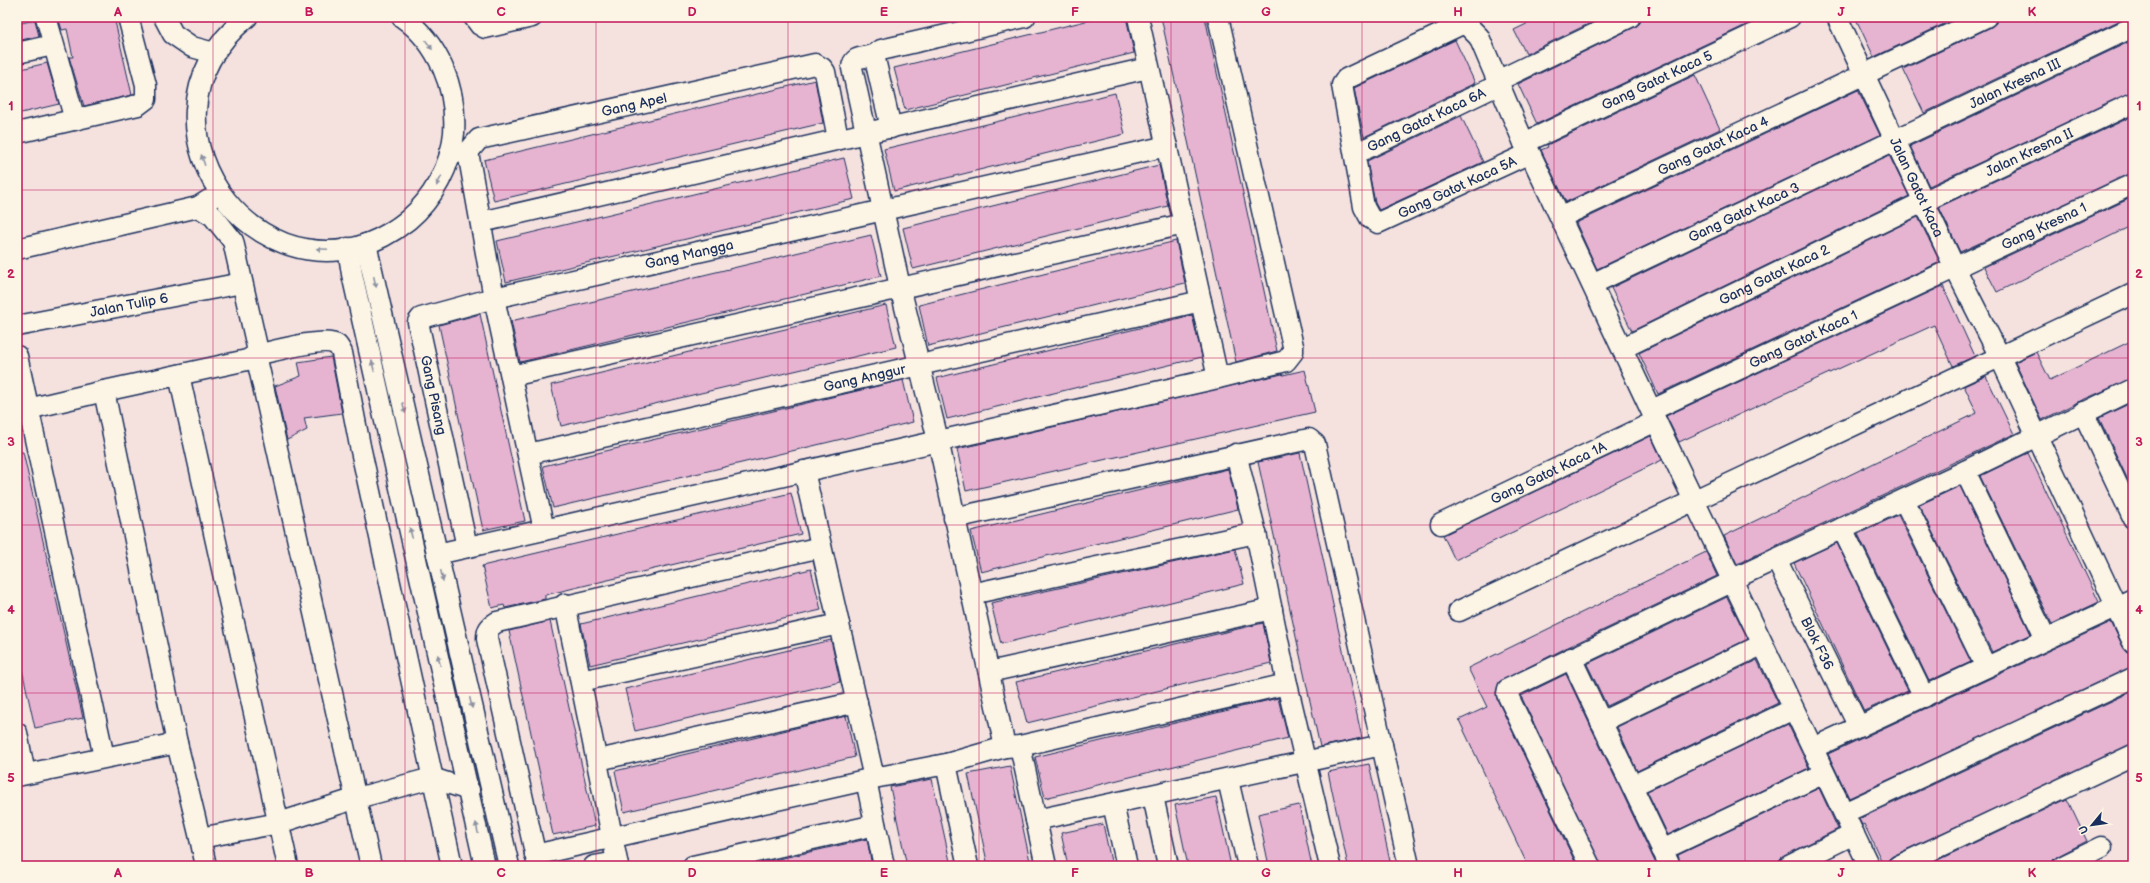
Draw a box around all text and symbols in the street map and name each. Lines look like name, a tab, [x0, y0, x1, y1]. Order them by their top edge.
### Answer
text: A	[113, 4, 122, 20]
text: B	[304, 4, 314, 20]
text: C	[496, 4, 506, 20]
text: D	[687, 4, 697, 20]
text: E	[880, 4, 889, 20]
text: F	[1071, 4, 1079, 20]
text: G	[1261, 4, 1271, 20]
text: H	[1453, 4, 1463, 20]
text: I	[1647, 4, 1651, 20]
text: J	[1837, 4, 1845, 20]
text: K	[2028, 4, 2037, 20]
one-way arrow	[425, 39, 433, 50]
street label: Gang Gatot Kaca 5	[1599, 47, 1715, 114]
street label: Jalan Kresna III	[1966, 55, 2063, 113]
street label: Gang Gatot Kaca 6A	[1364, 84, 1489, 156]
street label: Gang Apel	[600, 89, 668, 120]
text: 1	[8, 98, 14, 114]
text: 1	[2136, 98, 2142, 114]
street label: Gang Gatot Kaca 4	[1655, 112, 1772, 179]
street label: Jalan Kresna II	[1983, 124, 2076, 180]
street label: Jalan Gatot Kaca	[1886, 135, 1947, 240]
street label: Gang Gatot Kaca 5A	[1395, 152, 1520, 222]
one-way arrow	[200, 154, 206, 166]
one-way arrow	[436, 175, 442, 187]
street label: Gang Gatot Kaca 3	[1686, 179, 1802, 246]
street label: Gang Kresna 1	[1999, 199, 2089, 254]
street label: Gang Mangga	[643, 236, 735, 273]
street label: Gang Gatot Kaca 2	[1716, 241, 1833, 309]
one-way arrow	[315, 246, 328, 253]
text: 2	[7, 266, 15, 282]
text: 2	[2135, 266, 2143, 282]
one-way arrow	[372, 275, 378, 288]
street label: Jalan Tulip 6	[89, 289, 170, 321]
street label: Gang Gatot Kaca 1	[1746, 307, 1860, 372]
street label: Gang Pisang	[417, 354, 450, 437]
one-way arrow	[369, 359, 375, 372]
street label: Gang Anggur	[822, 360, 908, 396]
one-way arrow	[401, 402, 407, 414]
text: 3	[7, 434, 15, 450]
text: 3	[2135, 434, 2143, 450]
street label: Gang Gatot Kaca 1A	[1488, 438, 1610, 508]
one-way arrow	[407, 527, 413, 539]
one-way arrow	[440, 570, 446, 582]
text: 4	[7, 602, 15, 618]
text: 4	[2135, 602, 2143, 618]
street label: Blok F36	[1797, 614, 1838, 673]
one-way arrow	[436, 654, 442, 666]
one-way arrow	[468, 697, 474, 709]
text: 5	[7, 770, 15, 786]
text: 5	[2135, 770, 2143, 786]
north arrow	[2072, 805, 2112, 845]
one-way arrow	[474, 822, 480, 834]
text: U	[2076, 823, 2091, 836]
text: A	[113, 865, 122, 881]
text: B	[304, 865, 314, 881]
text: C	[496, 865, 506, 881]
text: D	[687, 865, 697, 881]
text: E	[880, 865, 889, 881]
text: F	[1071, 865, 1079, 881]
text: G	[1261, 865, 1271, 881]
text: H	[1453, 865, 1463, 881]
text: I	[1647, 865, 1651, 881]
text: J	[1837, 865, 1845, 881]
text: K	[2028, 865, 2037, 881]

